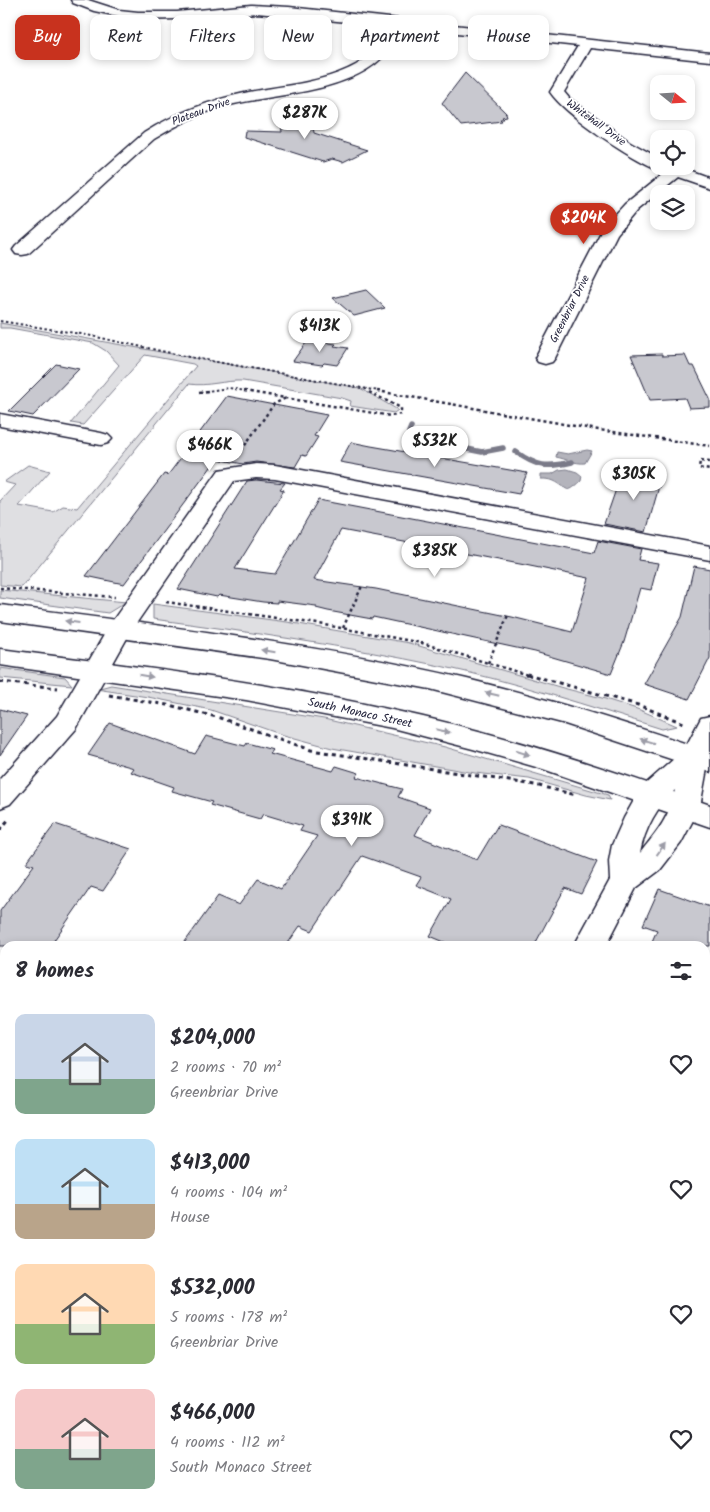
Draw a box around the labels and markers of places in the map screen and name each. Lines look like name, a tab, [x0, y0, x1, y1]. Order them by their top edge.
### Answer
pin: $287K	[270, 98, 340, 140]
pin: $204K	[549, 202, 619, 245]
pin: $413K	[285, 310, 355, 353]
pin: $532K	[400, 426, 470, 468]
pin: $466K	[175, 430, 245, 472]
pin: $305K	[599, 458, 669, 501]
pin: $385K	[400, 536, 470, 578]
pin: $391K	[317, 804, 387, 847]

